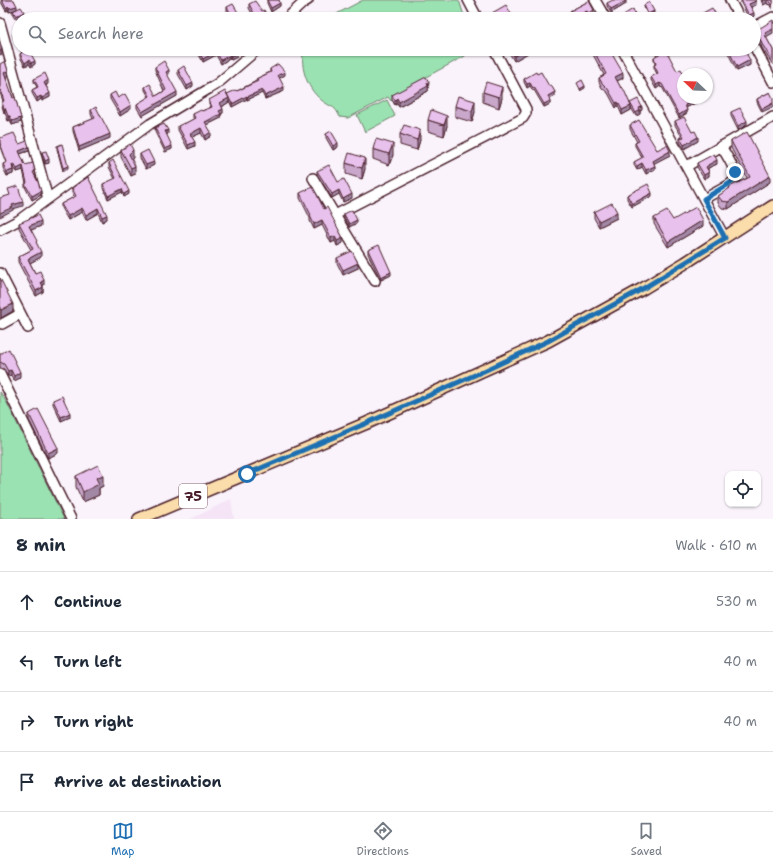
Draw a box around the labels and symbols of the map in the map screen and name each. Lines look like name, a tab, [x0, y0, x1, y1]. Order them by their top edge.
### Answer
north arrow	[677, 68, 713, 104]
route end	[726, 163, 744, 181]
route start	[238, 465, 256, 483]
road number: 75	[179, 484, 207, 508]

